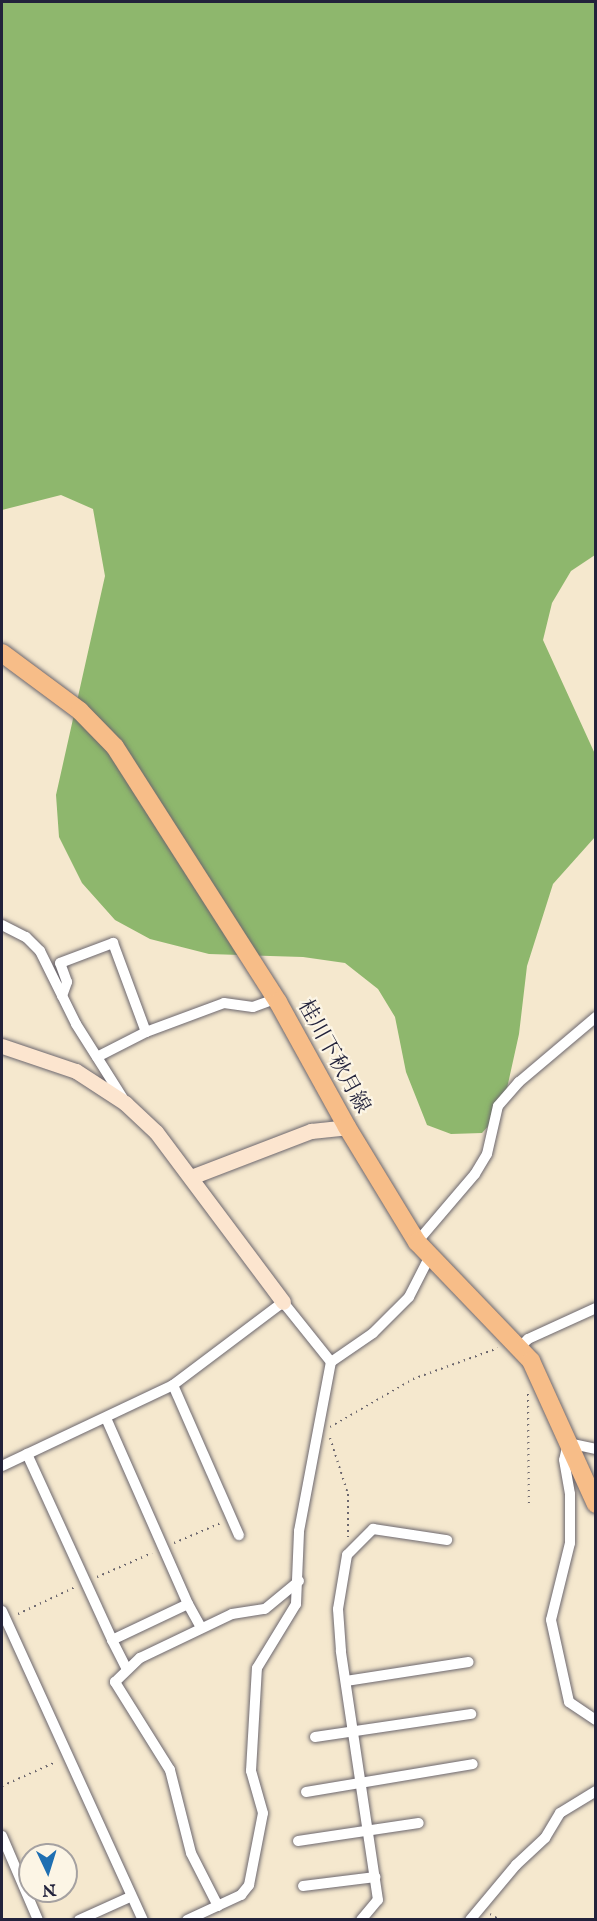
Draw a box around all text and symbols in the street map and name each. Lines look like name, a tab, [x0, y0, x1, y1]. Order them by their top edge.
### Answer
street label: 桂川下秋月線	[291, 996, 375, 1118]
north arrow	[18, 1843, 78, 1903]
text: N	[42, 1879, 57, 1899]

